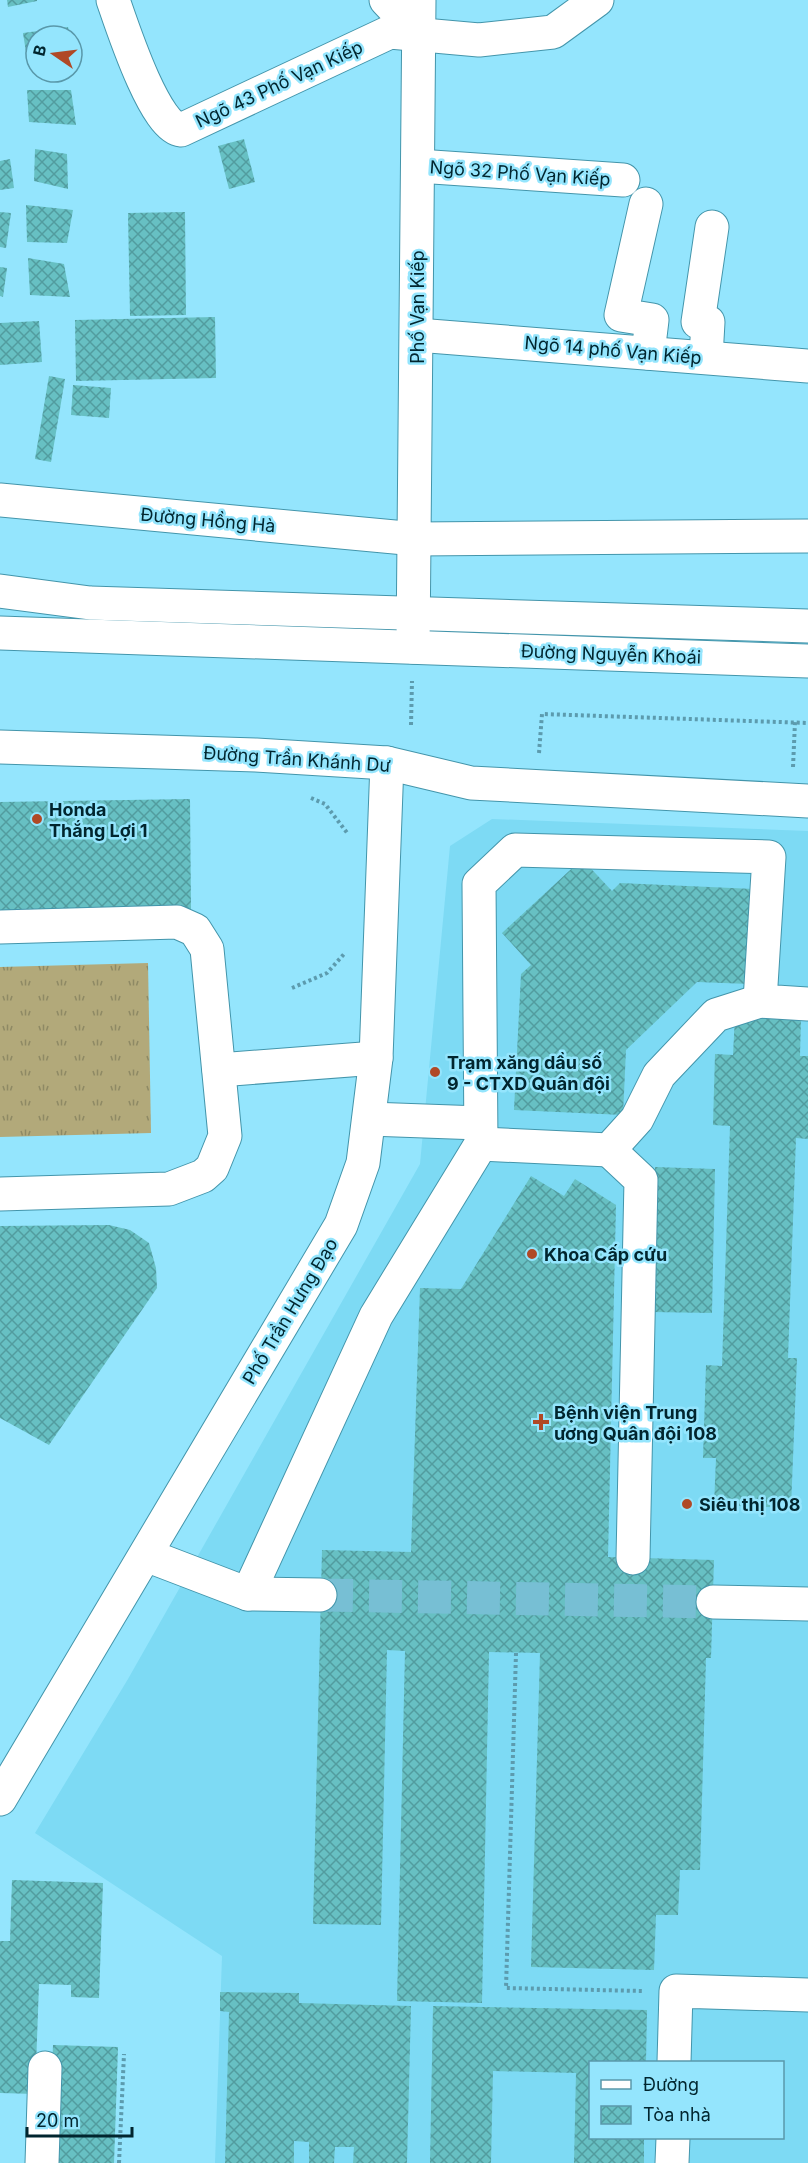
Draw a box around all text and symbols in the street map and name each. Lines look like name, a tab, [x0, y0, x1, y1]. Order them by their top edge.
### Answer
north arrow	[24, 24, 84, 84]
street label: Ngõ 43 Phố Vạn Kiếp	[192, 36, 366, 132]
text: B	[28, 43, 50, 58]
street label: Ngõ 32 Phố Vạn Kiếp	[429, 156, 611, 190]
street label: Phố Vạn Kiếp	[407, 250, 428, 364]
street label: Ngõ 14 phố Vạn Kiếp	[524, 332, 702, 368]
street label: Đường Hồng Hà	[140, 504, 276, 536]
street label: Đường Nguyễn Khoái	[520, 640, 702, 668]
street label: Đường Trần Khánh Dư	[203, 742, 391, 776]
place label: Honda Thắng Lợi 1	[49, 799, 148, 841]
marker: Honda Thắng Lợi 1	[30, 812, 44, 826]
place label: Trạm xăng dầu số 9 - CTXD Quân đội	[447, 1052, 610, 1094]
marker: Trạm xăng dầu số 9 - CTXD Quân đội	[428, 1065, 442, 1079]
street label: Phố Trần Hưng Đạo	[238, 1234, 342, 1388]
place label: Khoa Cấp cứu	[544, 1244, 667, 1265]
marker: Khoa Cấp cứu	[525, 1247, 539, 1261]
place label: Bệnh viện Trung ương Quân đội 108	[554, 1402, 717, 1444]
marker: Bệnh viện Trung ương Quân đội 108	[532, 1413, 550, 1431]
place label: Siêu thị 108	[699, 1494, 800, 1515]
marker: Siêu thị 108	[680, 1497, 694, 1511]
legend	[589, 2061, 784, 2139]
text: Đường	[643, 2074, 699, 2095]
scale bar	[27, 2100, 132, 2138]
text: Tòa nhà	[643, 2104, 711, 2125]
text: 20 m	[36, 2110, 79, 2131]

